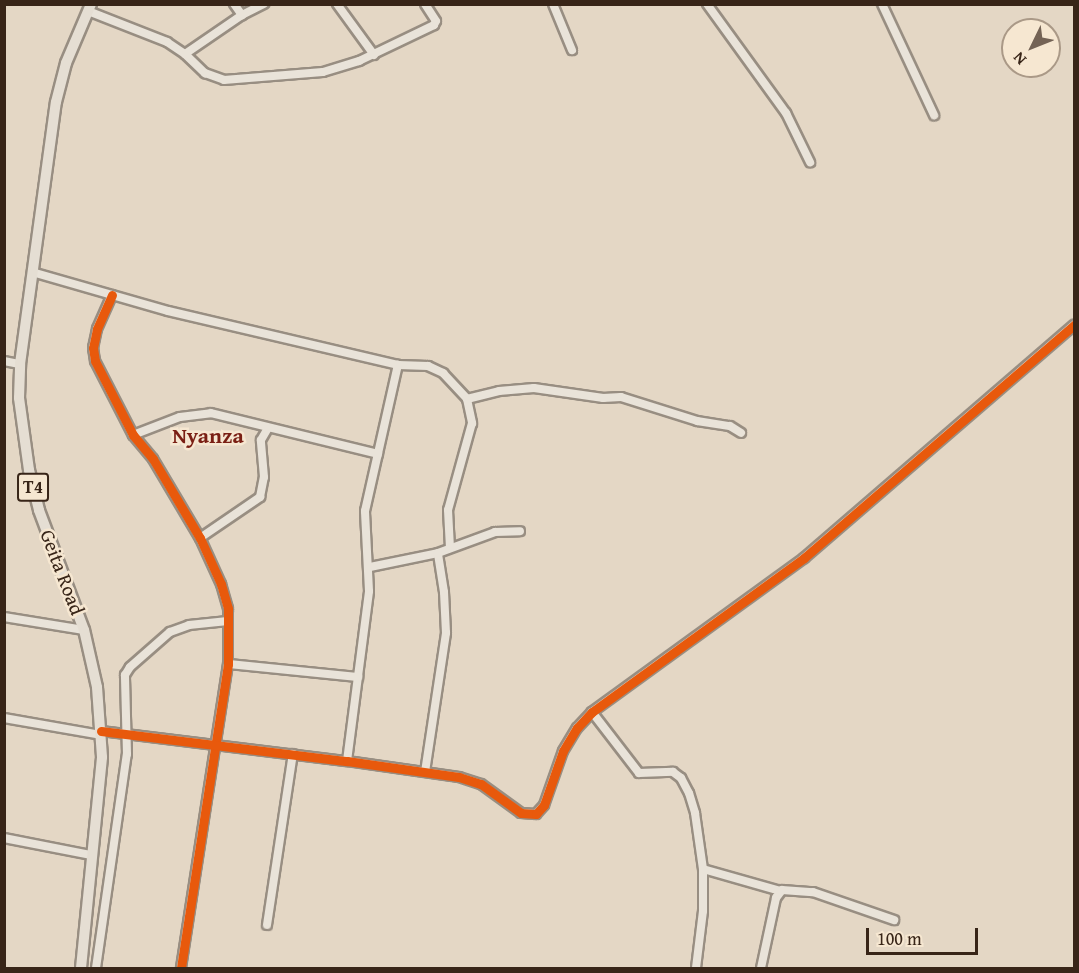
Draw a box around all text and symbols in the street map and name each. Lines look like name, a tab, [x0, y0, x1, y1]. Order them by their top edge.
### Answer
north arrow	[1001, 18, 1061, 78]
text: N	[1007, 47, 1032, 71]
district label: Nyanza	[172, 423, 244, 449]
road number: T4	[16, 472, 50, 502]
street label: Geita Road	[36, 526, 90, 618]
scale bar	[869, 916, 982, 954]
text: 100 m	[877, 925, 922, 952]

